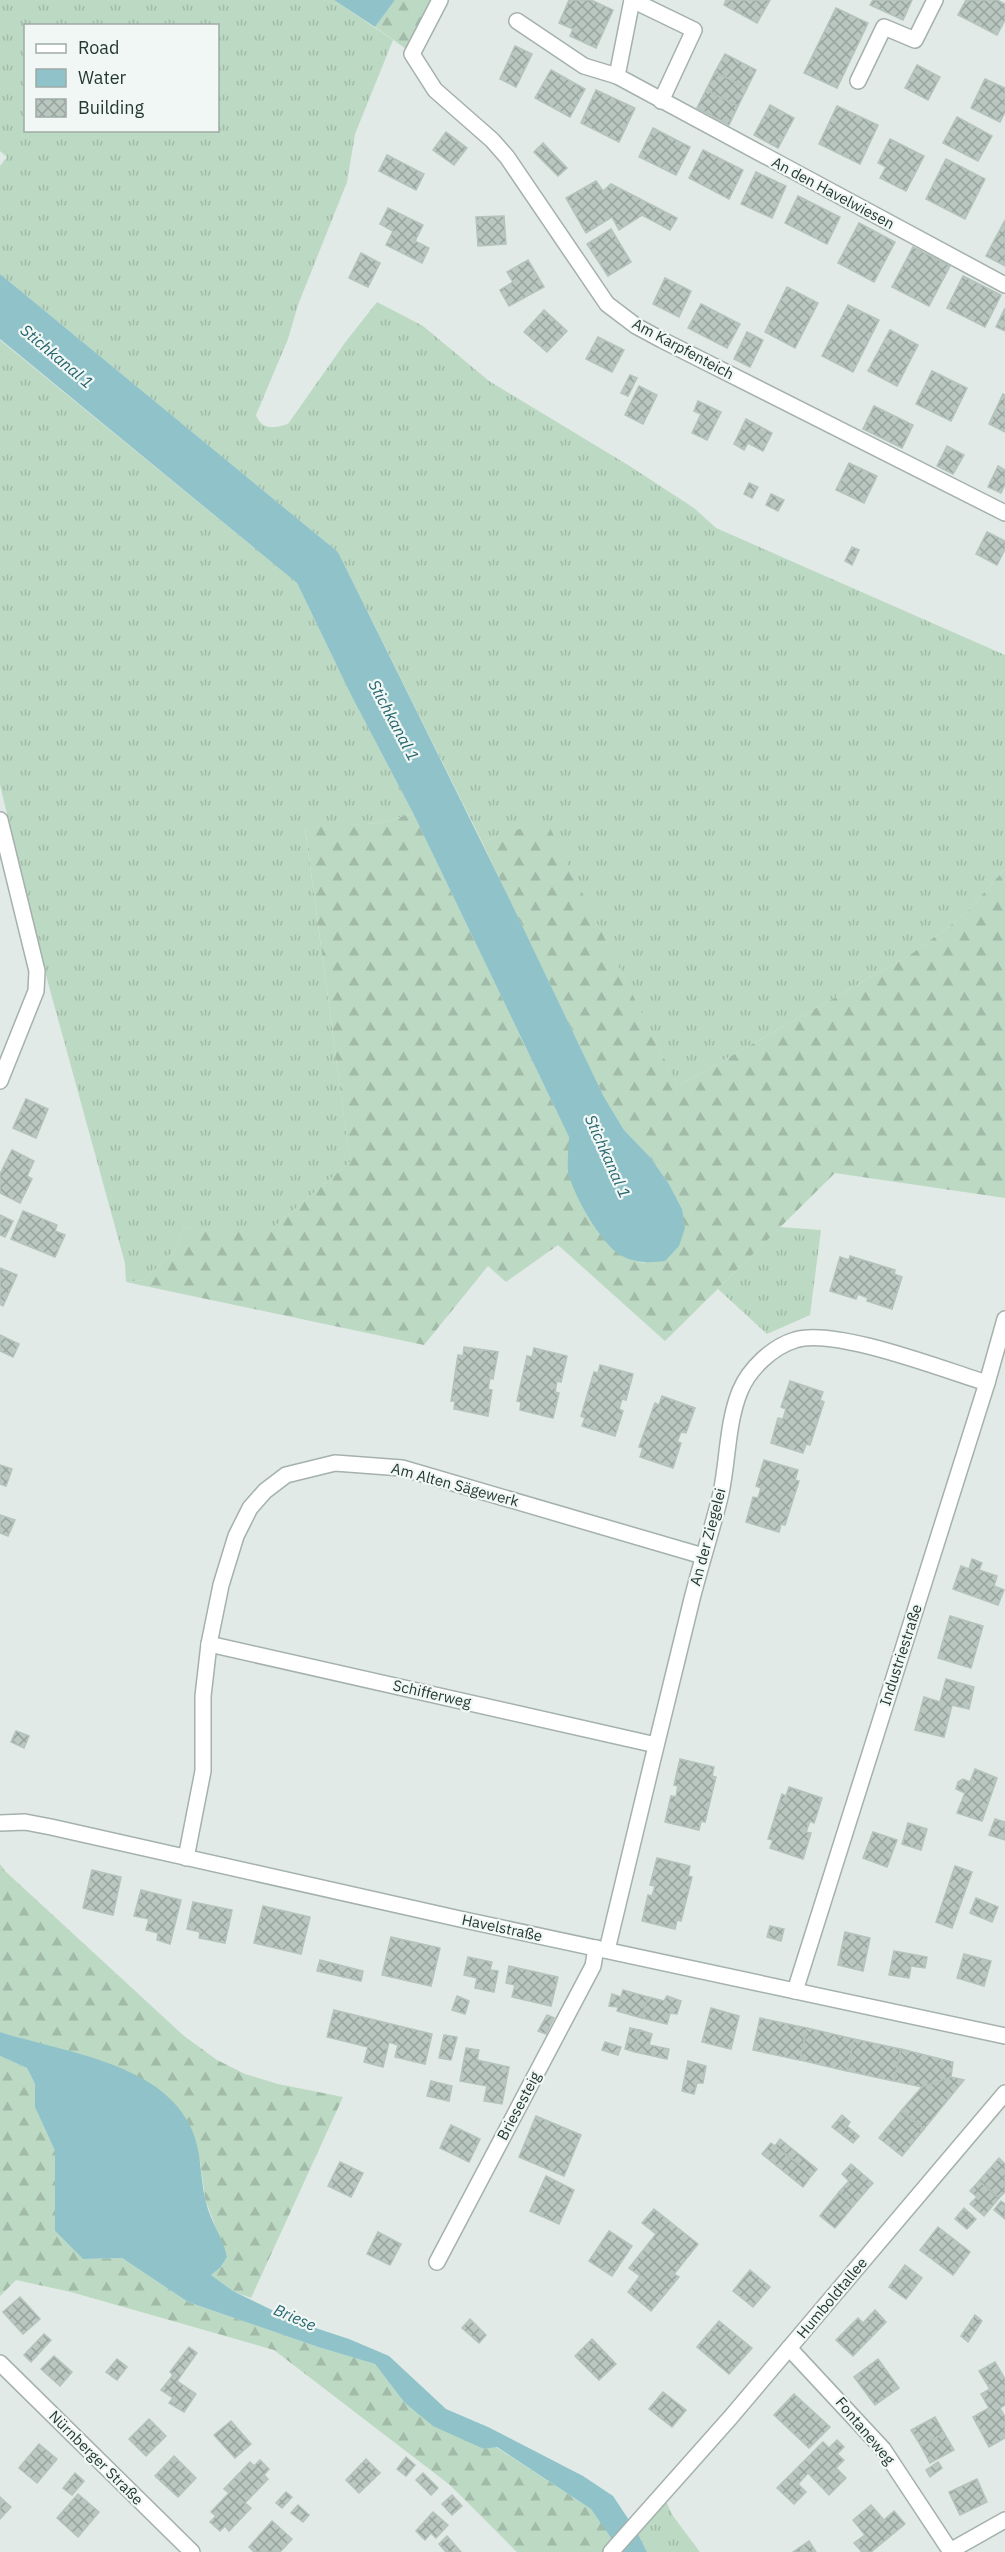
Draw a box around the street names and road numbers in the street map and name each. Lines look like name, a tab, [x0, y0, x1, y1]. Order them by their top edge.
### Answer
street label: An den Havelwiesen	[769, 152, 898, 233]
street label: Am Karpfenteich	[629, 314, 737, 383]
street label: Am Alten Sägewerk	[389, 1458, 521, 1511]
street label: An der Ziegelei	[685, 1486, 730, 1588]
street label: Industriestraße	[875, 1602, 926, 1708]
street label: Schifferweg	[391, 1675, 473, 1712]
street label: Havelstraße	[460, 1910, 544, 1945]
street label: Briesesteig	[493, 2068, 545, 2143]
street label: Humboldtallee	[792, 2253, 871, 2342]
street label: Fontaneweg	[832, 2393, 899, 2468]
street label: Nürnberger Straße	[45, 2407, 147, 2509]

